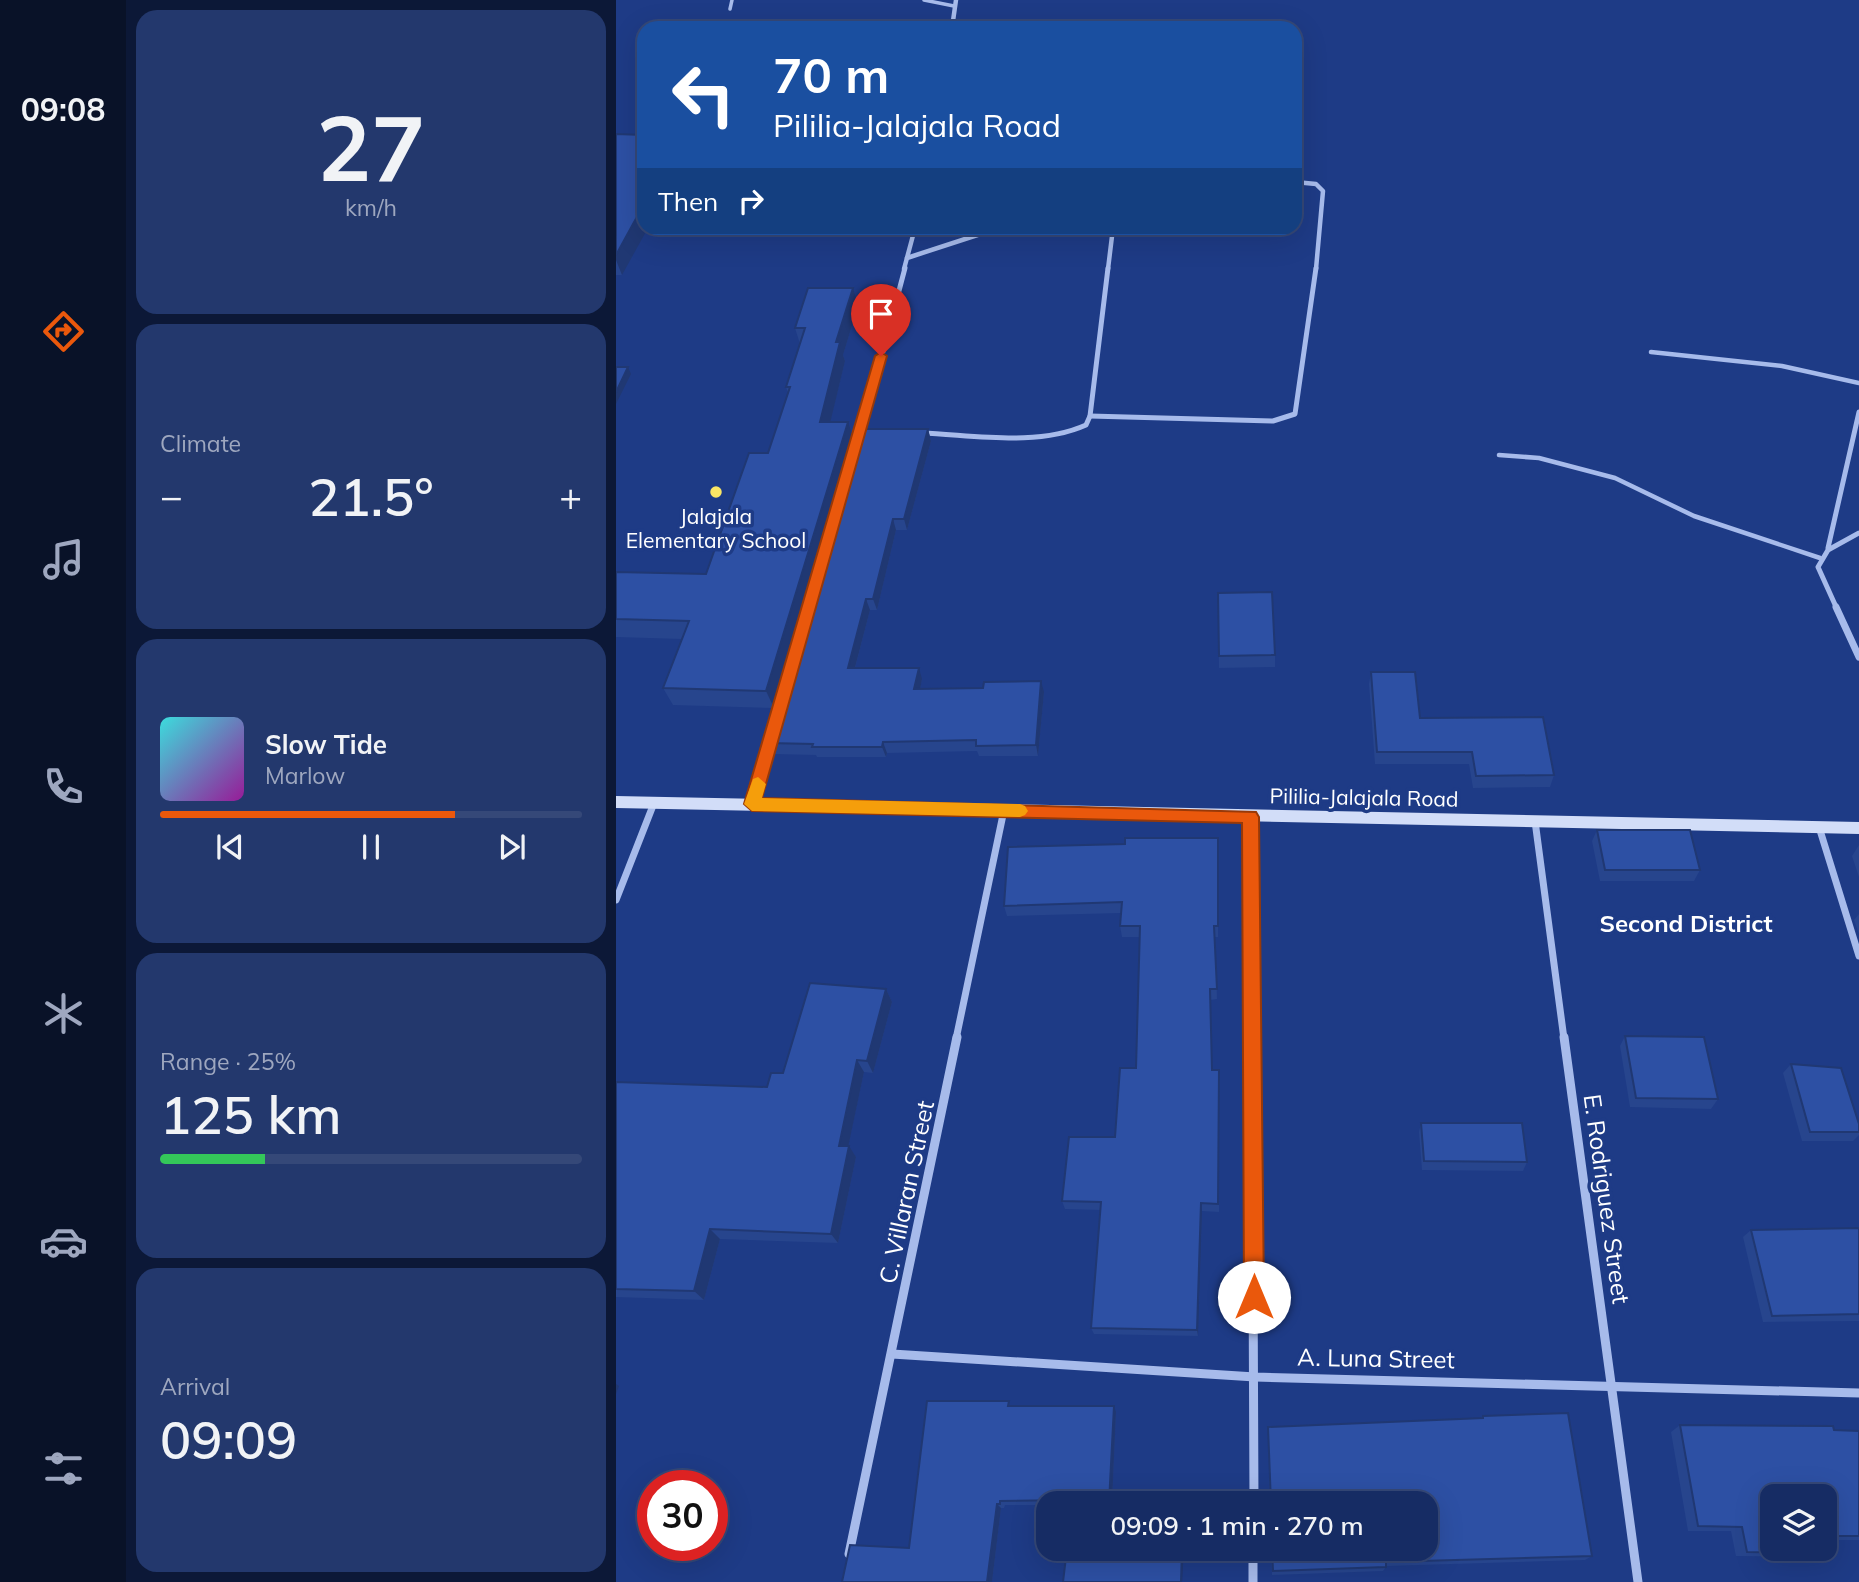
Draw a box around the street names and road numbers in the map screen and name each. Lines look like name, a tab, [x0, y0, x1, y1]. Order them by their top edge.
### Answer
street label: Pililia-Jalajala Road	[1269, 782, 1459, 812]
street label: E. Rodriguez Street	[1577, 1092, 1637, 1306]
street label: C. Villaran Street	[872, 1098, 940, 1286]
street label: A. Luna Street	[1297, 1342, 1455, 1374]

